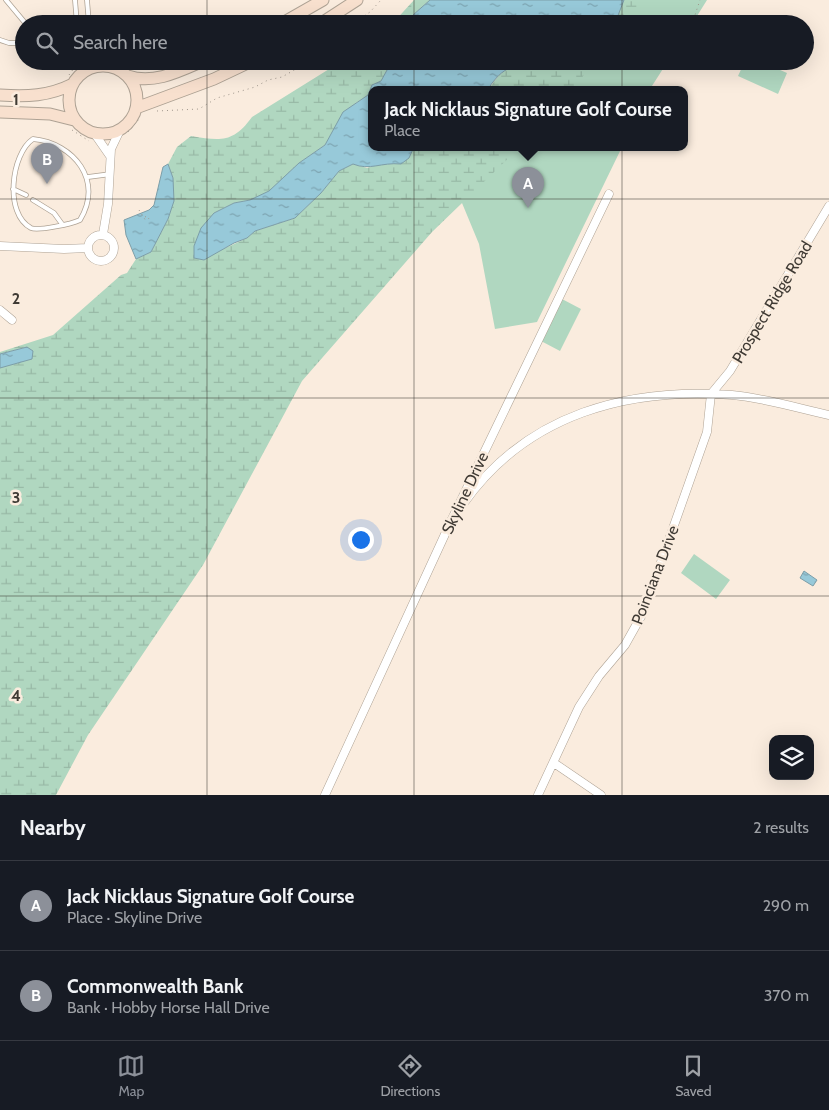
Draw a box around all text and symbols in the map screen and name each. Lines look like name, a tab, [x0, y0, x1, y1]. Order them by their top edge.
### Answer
search box	[15, 15, 814, 70]
icon: search	[33, 29, 61, 57]
text: Search here	[73, 31, 167, 54]
popup	[368, 86, 688, 151]
text: 1	[13, 90, 19, 109]
text: Jack Nicklaus Signature Golf Course	[384, 98, 672, 121]
text: Place	[384, 121, 420, 140]
pin: B	[31, 143, 63, 184]
pin: A	[512, 167, 544, 208]
street label: Prospect Ridge Road	[728, 238, 816, 366]
text: 2	[12, 289, 20, 308]
street label: Skyline Drive	[438, 449, 492, 537]
text: 3	[12, 488, 20, 507]
street label: Poinciana Drive	[627, 523, 683, 627]
your location	[348, 527, 374, 553]
text: 4	[11, 686, 21, 705]
map controls	[769, 735, 814, 780]
button: layers	[769, 735, 814, 780]
text: Nearby	[20, 815, 86, 840]
text: 2 results	[753, 818, 809, 837]
text: Jack Nicklaus Signature Golf Course	[67, 885, 354, 908]
text: A	[31, 896, 41, 915]
text: 290 m	[763, 896, 809, 915]
text: Place · Skyline Drive	[67, 908, 202, 927]
text: Commonwealth Bank	[67, 975, 244, 998]
text: B	[31, 986, 41, 1005]
text: 370 m	[764, 986, 809, 1005]
text: Bank · Hobby Horse Hall Drive	[67, 998, 270, 1017]
tab: Map	[117, 1052, 145, 1100]
tab: Directions	[380, 1052, 440, 1100]
tab: Saved	[675, 1052, 712, 1100]

